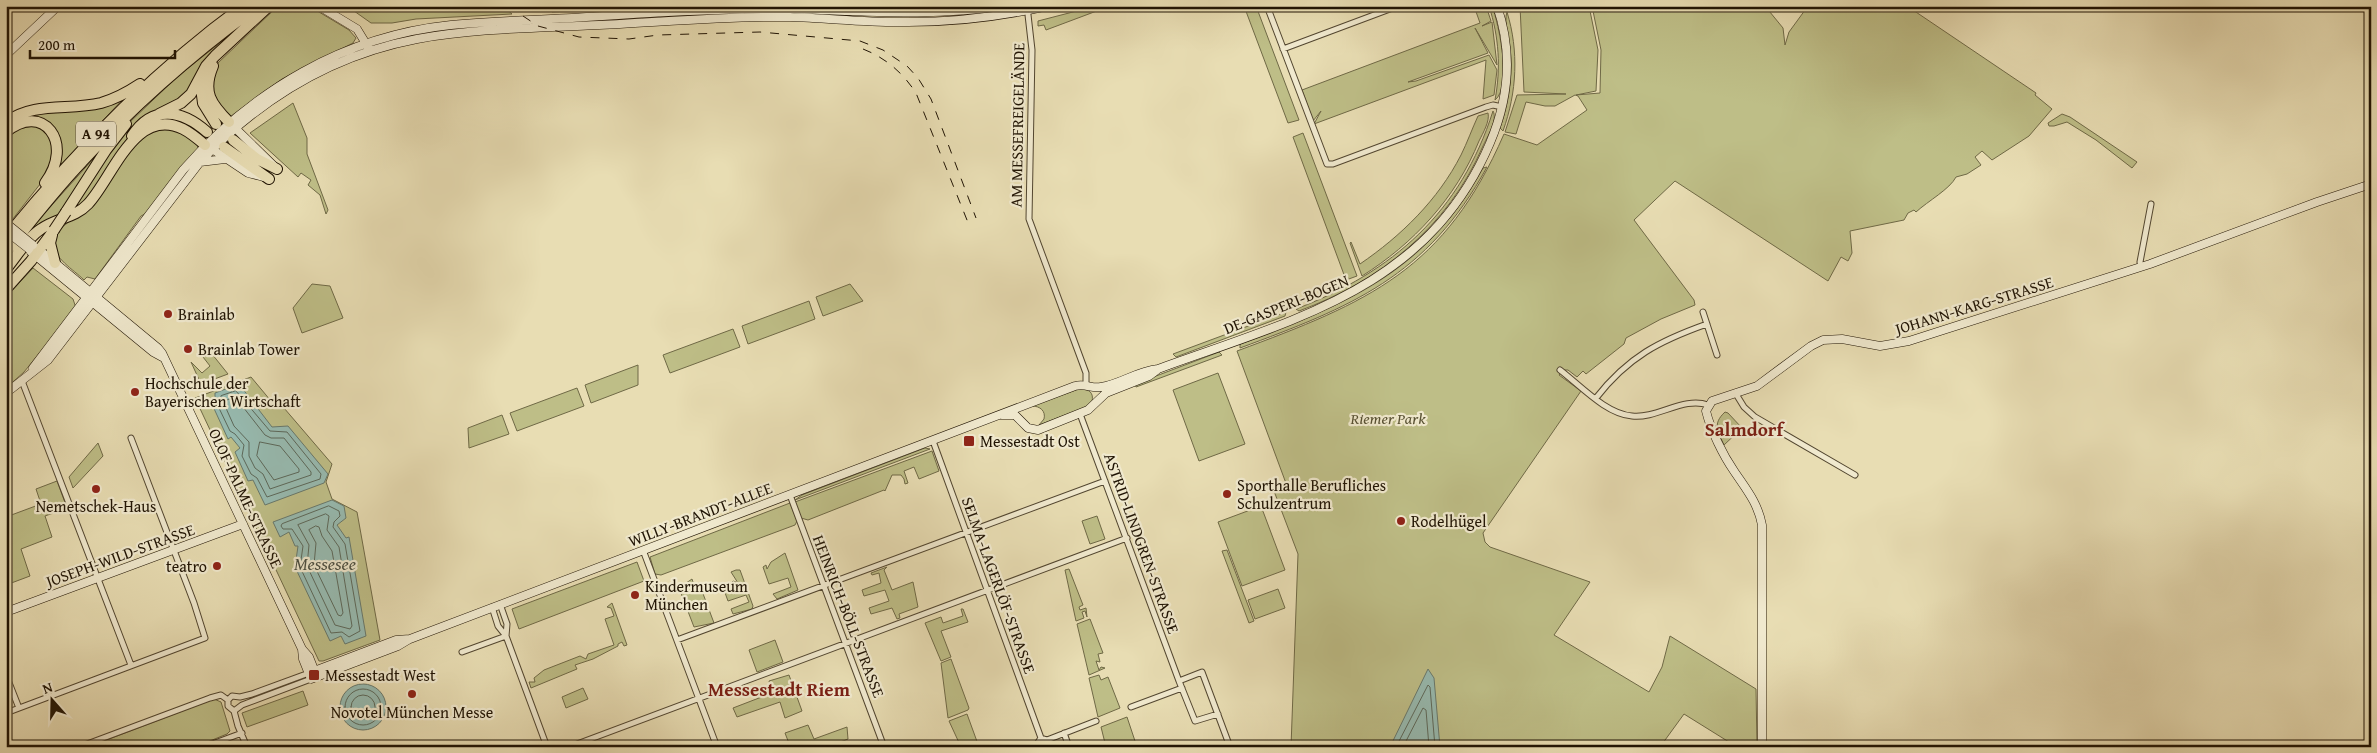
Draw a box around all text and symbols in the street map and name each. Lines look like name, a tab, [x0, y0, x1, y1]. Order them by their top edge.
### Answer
scale bar	[30, 28, 175, 60]
text: 200 m	[38, 34, 76, 55]
street label: AM MESSEFREIGELÄNDE	[1004, 42, 1030, 208]
road number: A 94	[76, 122, 116, 146]
street label: DE-GASPERI-BOGEN	[1220, 268, 1353, 340]
street label: JOHANN-KARG-STRASSE	[1890, 270, 2056, 341]
place label: Brainlab	[178, 302, 235, 326]
marker: Brainlab	[162, 308, 174, 320]
place label: Brainlab Tower	[198, 337, 300, 361]
marker: Brainlab Tower	[182, 343, 194, 355]
place label: Hochschule der Bayerischen Wirtschaft	[145, 371, 301, 413]
marker: Hochschule der Bayerischen Wirtschaft	[129, 386, 141, 398]
park label: Riemer Park	[1350, 406, 1426, 430]
district label: Salmdorf	[1705, 415, 1785, 443]
street label: OLOF-PALME-STRASSE	[203, 424, 289, 572]
place label: Messestadt Ost	[980, 429, 1080, 453]
marker: Messestadt Ost	[962, 434, 976, 448]
street label: ASTRID-LINDGREN-STRASSE	[1098, 449, 1186, 637]
place label: Sporthalle Berufliches Schulzentrum	[1237, 473, 1386, 515]
street label: WILLY-BRANDT-ALLEE	[625, 476, 775, 552]
marker: Nemetschek-Haus	[90, 483, 102, 495]
marker: Sporthalle Berufliches Schulzentrum	[1221, 488, 1233, 500]
street label: SELMA-LAGERLÖF-STRASSE	[956, 493, 1042, 677]
place label: Nemetschek-Haus	[36, 494, 156, 518]
place label: Rodelhügel	[1411, 509, 1487, 533]
marker: Rodelhügel	[1395, 515, 1407, 527]
street label: JOSEPH-WILD-STRASSE	[41, 517, 198, 594]
street label: HEINRICH-BÖLL-STRASSE	[807, 531, 891, 701]
water label: Messesee	[294, 550, 356, 577]
place label: teatro	[166, 554, 207, 578]
marker: teatro	[211, 560, 223, 572]
place label: Kindermuseum München	[645, 574, 748, 616]
marker: Kindermuseum München	[629, 589, 641, 601]
place label: Messestadt West	[325, 663, 436, 687]
marker: Messestadt West	[307, 668, 321, 682]
district label: Messestadt Riem	[708, 675, 851, 703]
north arrow	[28, 676, 78, 726]
text: N	[40, 677, 56, 699]
marker: Novotel München Messe	[406, 688, 418, 700]
place label: Novotel München Messe	[331, 700, 493, 724]

